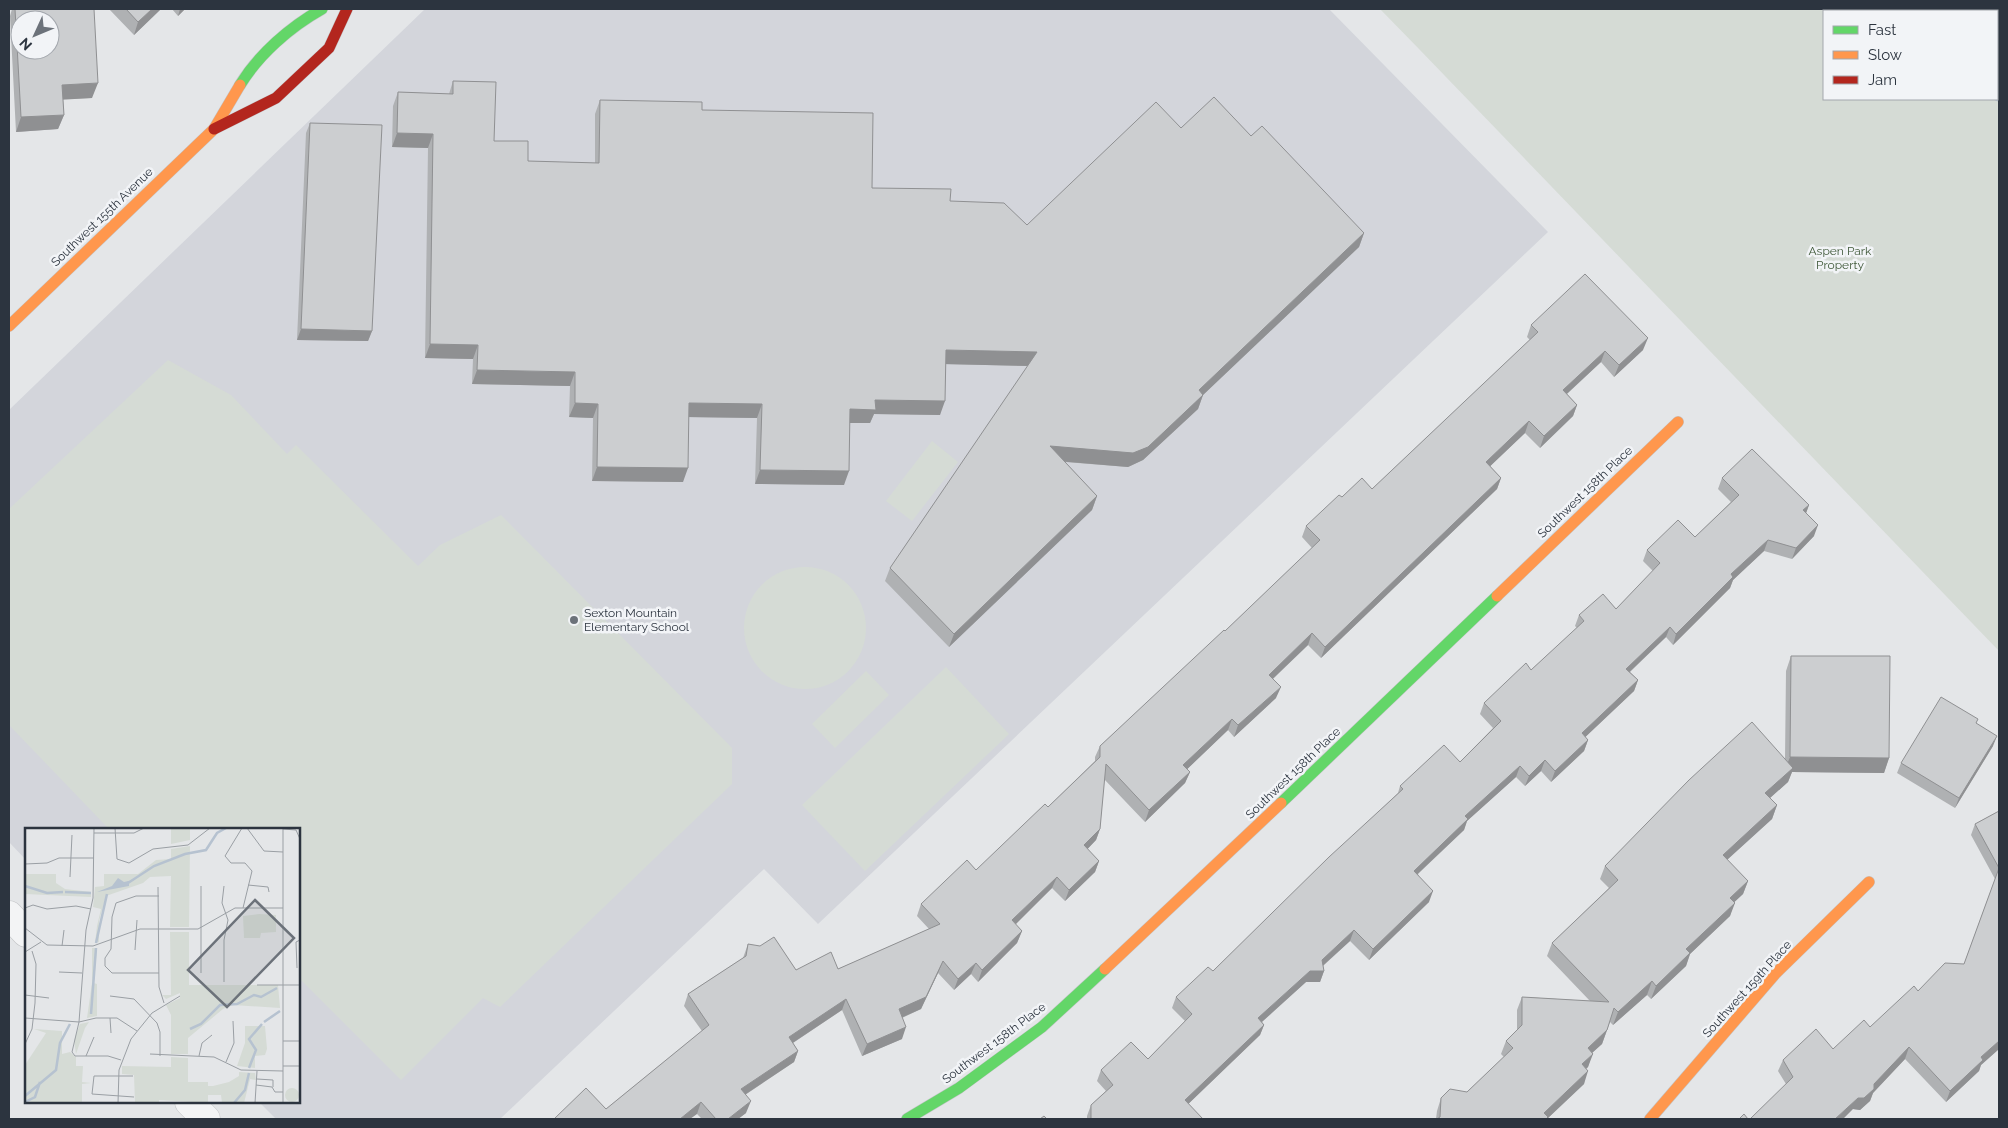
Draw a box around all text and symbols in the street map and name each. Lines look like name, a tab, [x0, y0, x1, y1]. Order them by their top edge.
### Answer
north arrow	[10, 10, 60, 60]
legend	[1823, 10, 1998, 100]
text: Fast	[1868, 21, 1896, 39]
text: N	[16, 35, 35, 53]
text: Slow	[1868, 46, 1902, 64]
text: Jam	[1868, 71, 1897, 89]
street label: Southwest 155th Avenue	[48, 165, 156, 269]
park label: Aspen Park Property	[1809, 244, 1872, 272]
street label: Southwest 158th Place	[1535, 443, 1635, 541]
place label: Sexton Mountain Elementary School	[584, 606, 690, 634]
marker: Sexton Mountain Elementary School	[568, 614, 580, 626]
street label: Southwest 158th Place	[1243, 724, 1343, 822]
inset map	[25, 828, 300, 1103]
street label: Southwest 159th Place	[1700, 938, 1794, 1040]
street label: Southwest 158th Place	[940, 1000, 1048, 1086]

